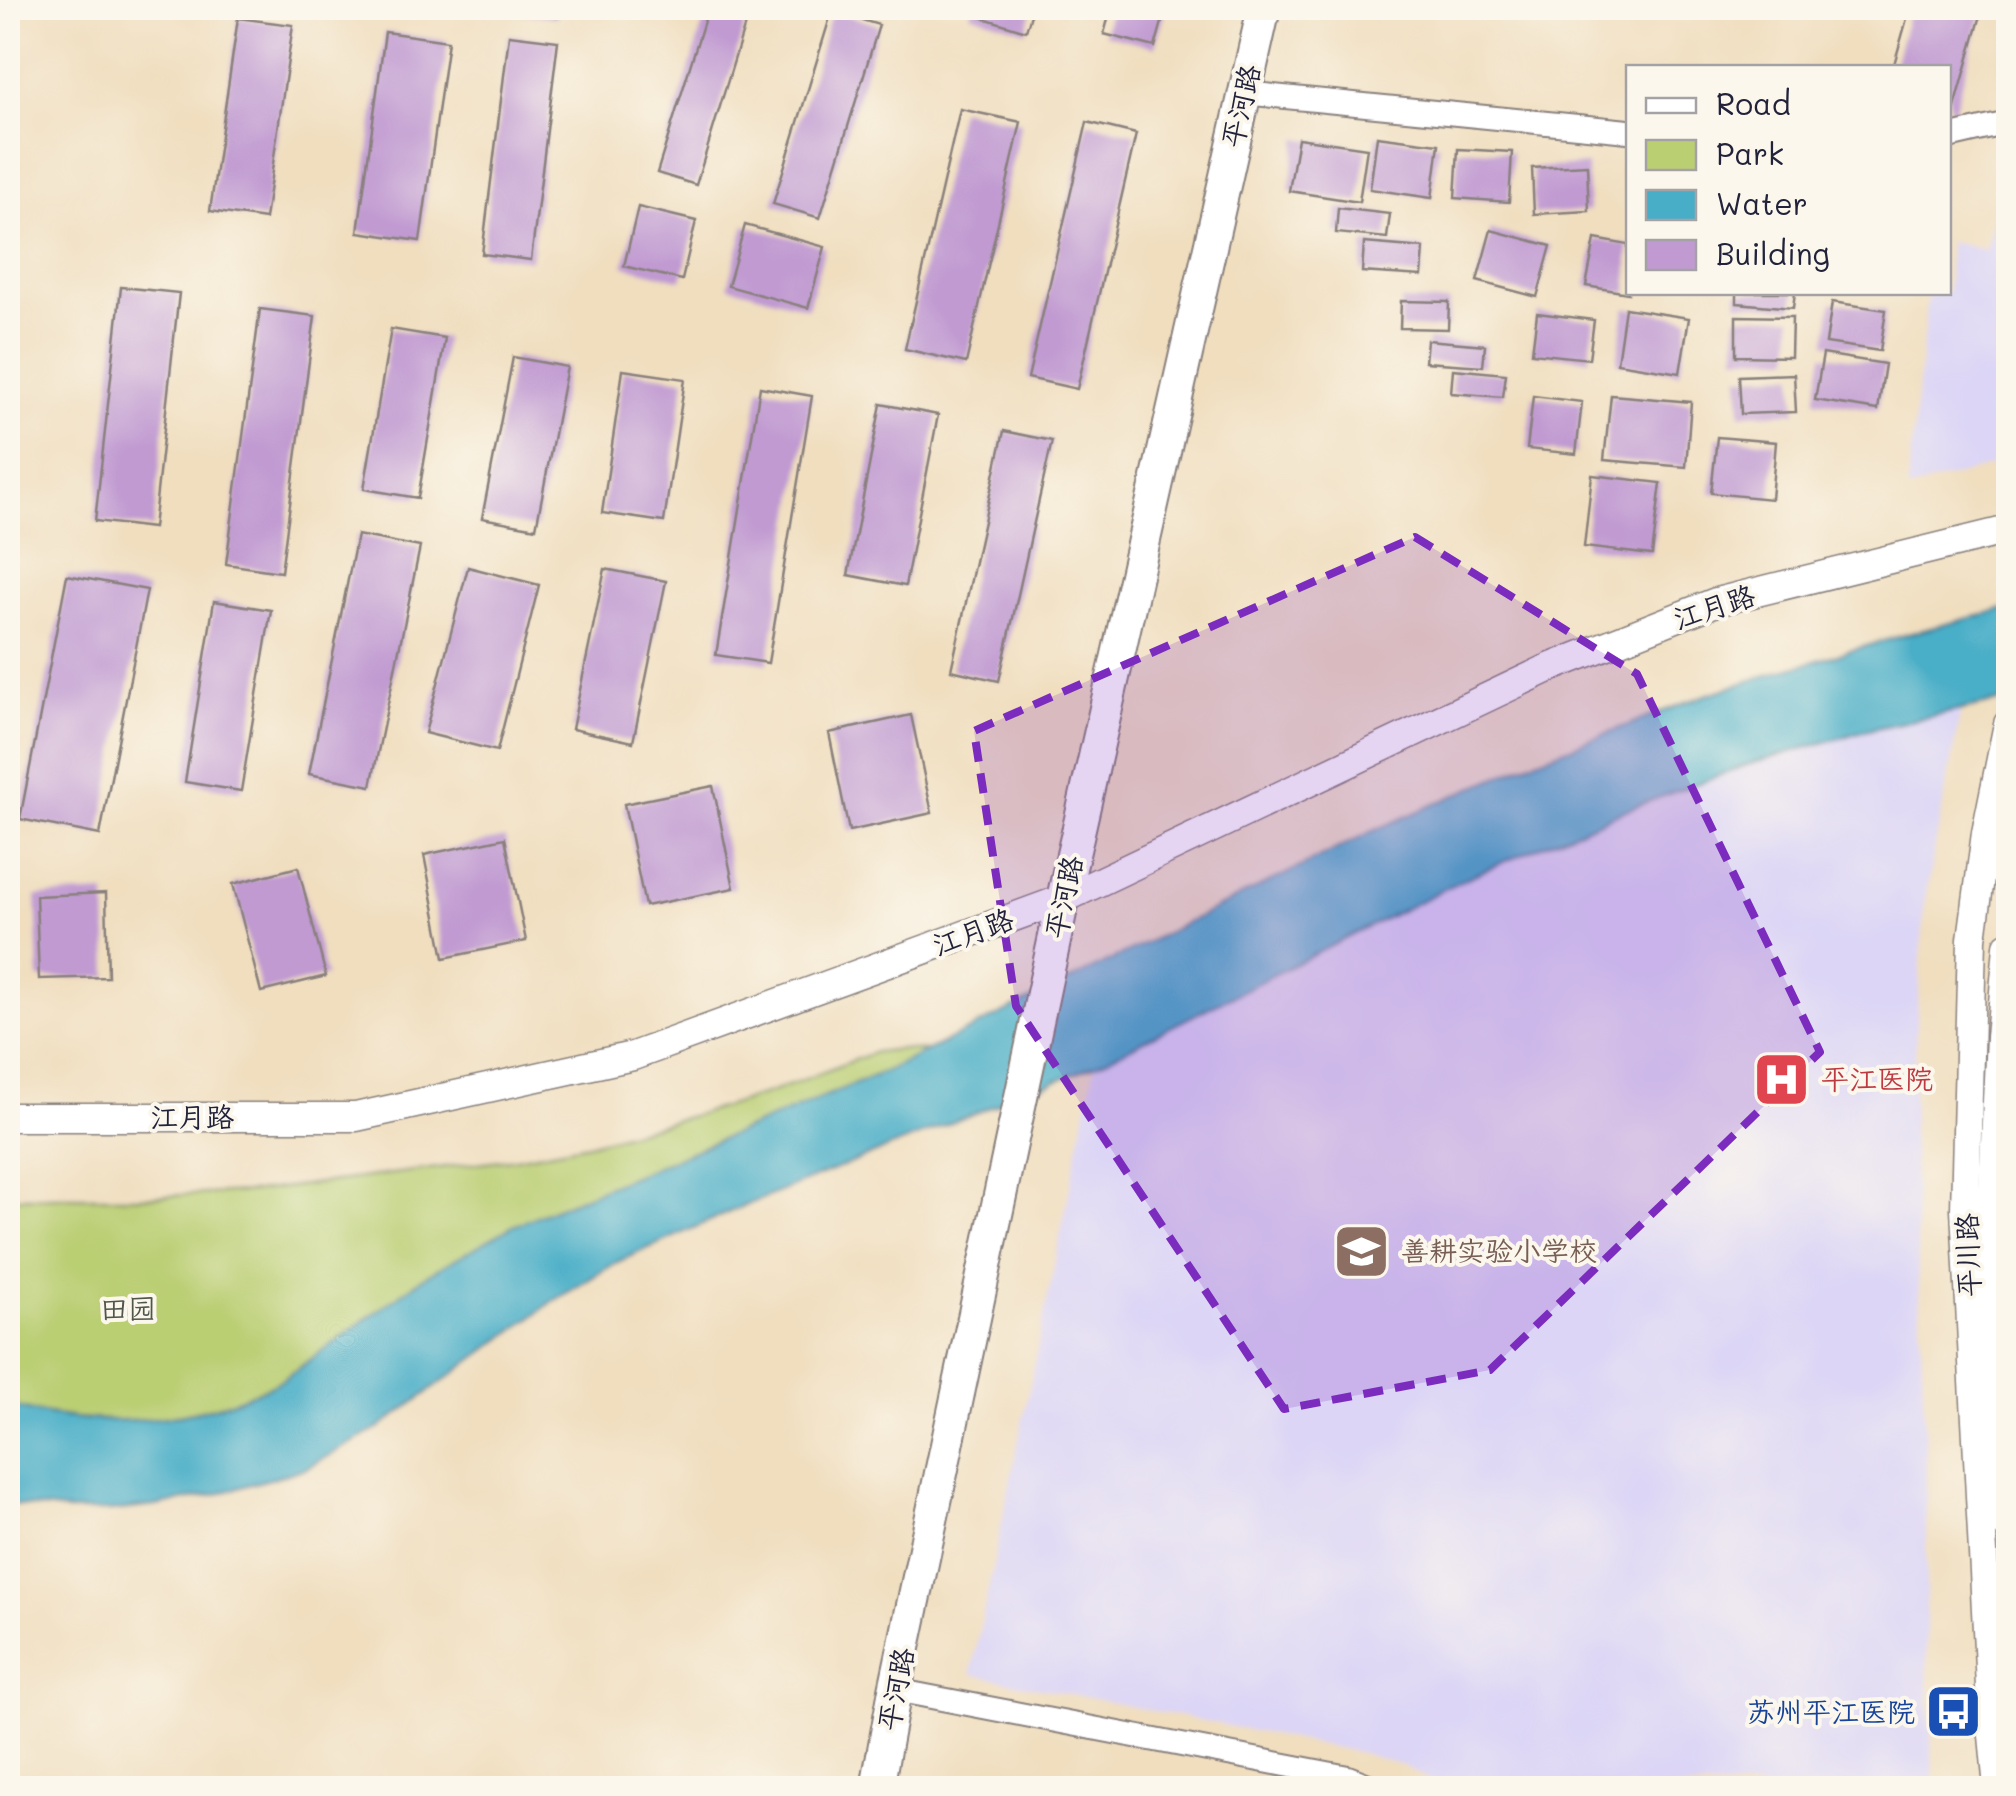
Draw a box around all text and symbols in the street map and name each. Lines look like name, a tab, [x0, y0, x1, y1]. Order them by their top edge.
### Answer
street label: 平河路	[1213, 61, 1267, 151]
legend	[1626, 65, 1951, 295]
text: Road	[1716, 83, 1791, 123]
text: Park	[1716, 133, 1784, 173]
text: Water	[1716, 183, 1808, 223]
text: Building	[1716, 233, 1830, 273]
street label: 江月路	[1668, 576, 1759, 636]
street label: 平河路	[1037, 852, 1089, 942]
street label: 江月路	[927, 900, 1018, 962]
hospital icon: 平江医院	[1752, 1049, 1812, 1109]
place label: 平江医院	[1821, 1060, 1933, 1096]
street label: 江月路	[150, 1098, 234, 1134]
street label: 平川路	[1948, 1212, 1986, 1298]
school or university icon: 善耕实验小学校	[1332, 1221, 1392, 1281]
place label: 善耕实验小学校	[1401, 1232, 1597, 1268]
park label: 田园	[100, 1290, 156, 1326]
street label: 平河路	[869, 1644, 921, 1733]
bus stop icon: 苏州平江医院	[1924, 1682, 1984, 1742]
place label: 苏州平江医院	[1747, 1693, 1915, 1729]

